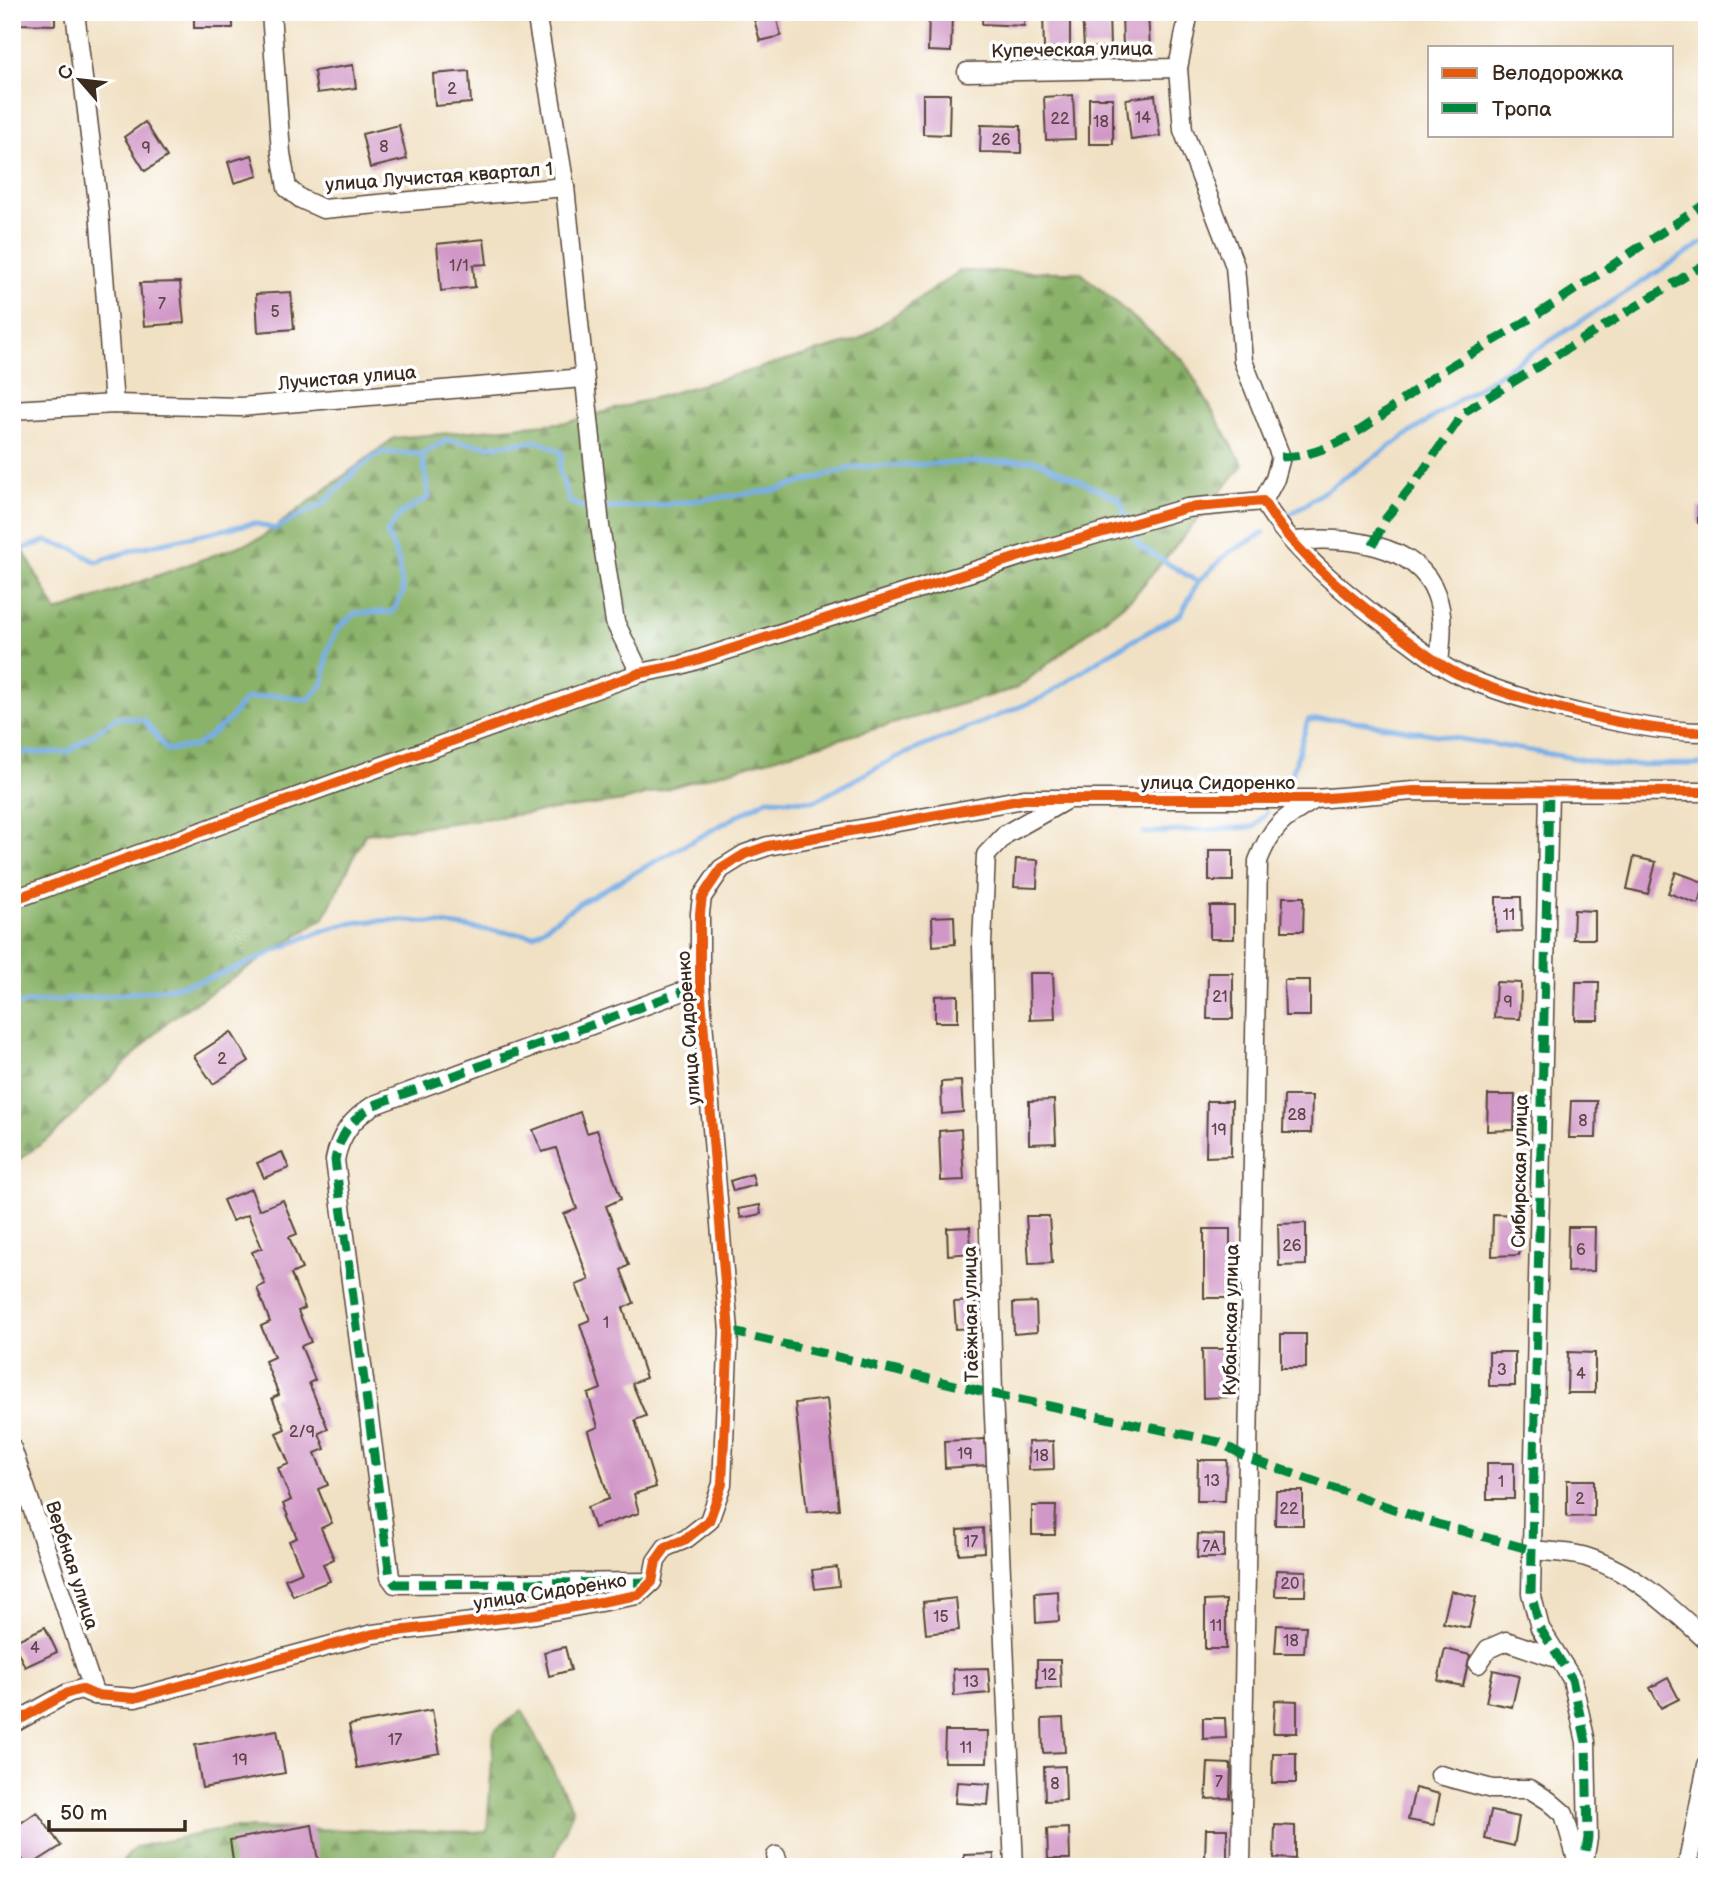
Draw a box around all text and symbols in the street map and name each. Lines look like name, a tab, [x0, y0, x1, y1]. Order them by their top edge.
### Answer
street label: Купеческая улица	[991, 38, 1153, 63]
north arrow	[46, 46, 116, 116]
legend	[1428, 46, 1674, 136]
text: С	[53, 61, 80, 84]
text: Велодорожка	[1492, 61, 1624, 86]
house number: 2	[447, 80, 457, 99]
text: Тропа	[1492, 97, 1552, 122]
house number: 14	[1135, 109, 1151, 128]
house number: 22	[1051, 110, 1070, 129]
house number: 18	[1093, 113, 1109, 132]
house number: 26	[991, 131, 1011, 150]
house number: 8	[379, 138, 389, 157]
house number: 9	[141, 139, 151, 158]
street label: улица Лучистая квартал 1	[324, 158, 554, 197]
house number: 1/1	[449, 257, 469, 276]
house number: 7	[158, 295, 166, 314]
house number: 5	[270, 303, 280, 322]
street label: Лучистая улица	[276, 361, 417, 396]
street label: улица Сидоренко	[1141, 772, 1295, 795]
house number: 11	[1503, 906, 1515, 925]
street label: улица Сидоренко	[673, 950, 706, 1106]
house number: 21	[1212, 988, 1228, 1007]
house number: 9	[1503, 993, 1513, 1012]
house number: 2	[217, 1050, 227, 1069]
street label: Сибирская улица	[1508, 1094, 1533, 1248]
house number: 28	[1288, 1106, 1306, 1125]
house number: 8	[1578, 1112, 1588, 1131]
house number: 19	[1211, 1121, 1227, 1140]
house number: 26	[1282, 1237, 1302, 1256]
house number: 6	[1576, 1241, 1586, 1260]
street label: Кубанская улица	[1219, 1244, 1244, 1396]
street label: Таёжная улица	[959, 1246, 984, 1382]
house number: 1	[603, 1314, 609, 1333]
house number: 3	[1497, 1361, 1507, 1380]
house number: 4	[1576, 1365, 1586, 1384]
house number: 2/9	[289, 1423, 315, 1442]
house number: 19	[957, 1445, 973, 1464]
house number: 18	[1033, 1447, 1049, 1466]
house number: 13	[1204, 1472, 1220, 1491]
house number: 1	[1498, 1473, 1504, 1492]
house number: 2	[1575, 1490, 1585, 1509]
street label: Вербная улица	[40, 1498, 103, 1633]
house number: 22	[1280, 1500, 1299, 1519]
house number: 17	[964, 1533, 978, 1552]
house number: 7А	[1202, 1538, 1220, 1557]
street label: улица Сидоренко	[472, 1569, 628, 1616]
house number: 20	[1281, 1575, 1299, 1594]
house number: 15	[933, 1608, 949, 1627]
house number: 11	[1210, 1617, 1222, 1636]
house number: 18	[1283, 1632, 1299, 1651]
house number: 4	[30, 1639, 40, 1658]
house number: 12	[1041, 1666, 1057, 1685]
house number: 13	[963, 1673, 979, 1692]
house number: 17	[388, 1731, 402, 1750]
house number: 11	[960, 1739, 972, 1758]
house number: 19	[232, 1751, 248, 1770]
house number: 7	[1215, 1773, 1223, 1792]
house number: 8	[1050, 1775, 1060, 1794]
scale bar	[49, 1788, 186, 1832]
text: 50 m	[60, 1801, 107, 1826]

